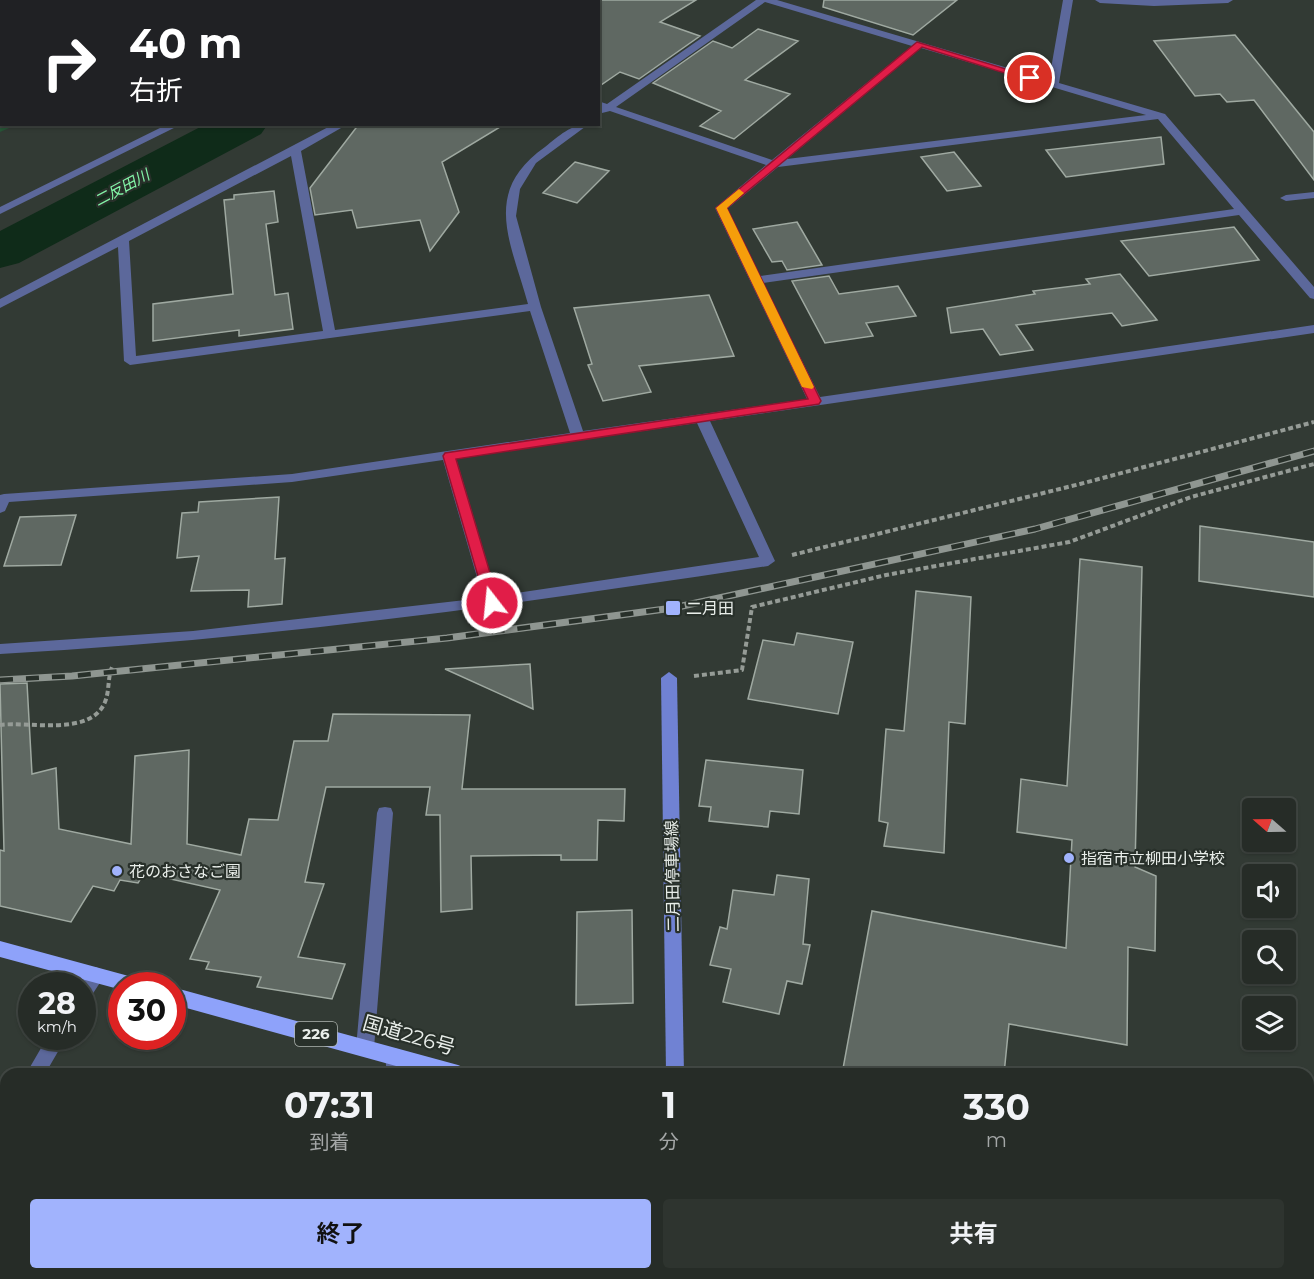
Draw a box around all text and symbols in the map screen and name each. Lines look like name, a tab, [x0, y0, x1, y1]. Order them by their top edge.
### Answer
text: 40 m	[129, 17, 242, 69]
icon: right	[30, 24, 108, 102]
pin	[1004, 52, 1055, 103]
icon: arrive	[1013, 61, 1046, 94]
text: 右折	[129, 74, 183, 107]
water label: 二反田川	[91, 164, 154, 210]
position arrow	[460, 571, 524, 635]
marker: 二月田	[664, 599, 682, 617]
place label: 二月田	[686, 599, 734, 618]
north arrow	[1242, 798, 1296, 852]
map controls	[1242, 798, 1296, 1050]
street label: 二月田停車場線	[662, 820, 683, 932]
place label: 指宿市立柳田小学校	[1081, 849, 1225, 868]
marker: 指宿市立柳田小学校	[1062, 851, 1076, 865]
place label: 花のおさなご園	[129, 862, 241, 881]
marker: 花のおさなご園	[110, 864, 124, 878]
button: sound	[1242, 864, 1296, 918]
button: search	[1242, 930, 1296, 984]
speed limit sign: 30	[108, 972, 186, 1050]
text: 28	[38, 985, 76, 1022]
button: layers	[1242, 996, 1296, 1050]
street label: 国道226号	[360, 1010, 458, 1060]
text: km/h	[37, 1017, 77, 1036]
road number: 226	[295, 1022, 337, 1046]
text: 07:31	[284, 1083, 375, 1127]
text: 1	[662, 1083, 676, 1127]
text: 330	[963, 1085, 1030, 1129]
text: m	[986, 1128, 1007, 1152]
text: 到着	[309, 1130, 349, 1154]
text: 分	[659, 1130, 679, 1154]
button: 終了	[30, 1199, 651, 1268]
button: 共有	[663, 1199, 1284, 1268]

